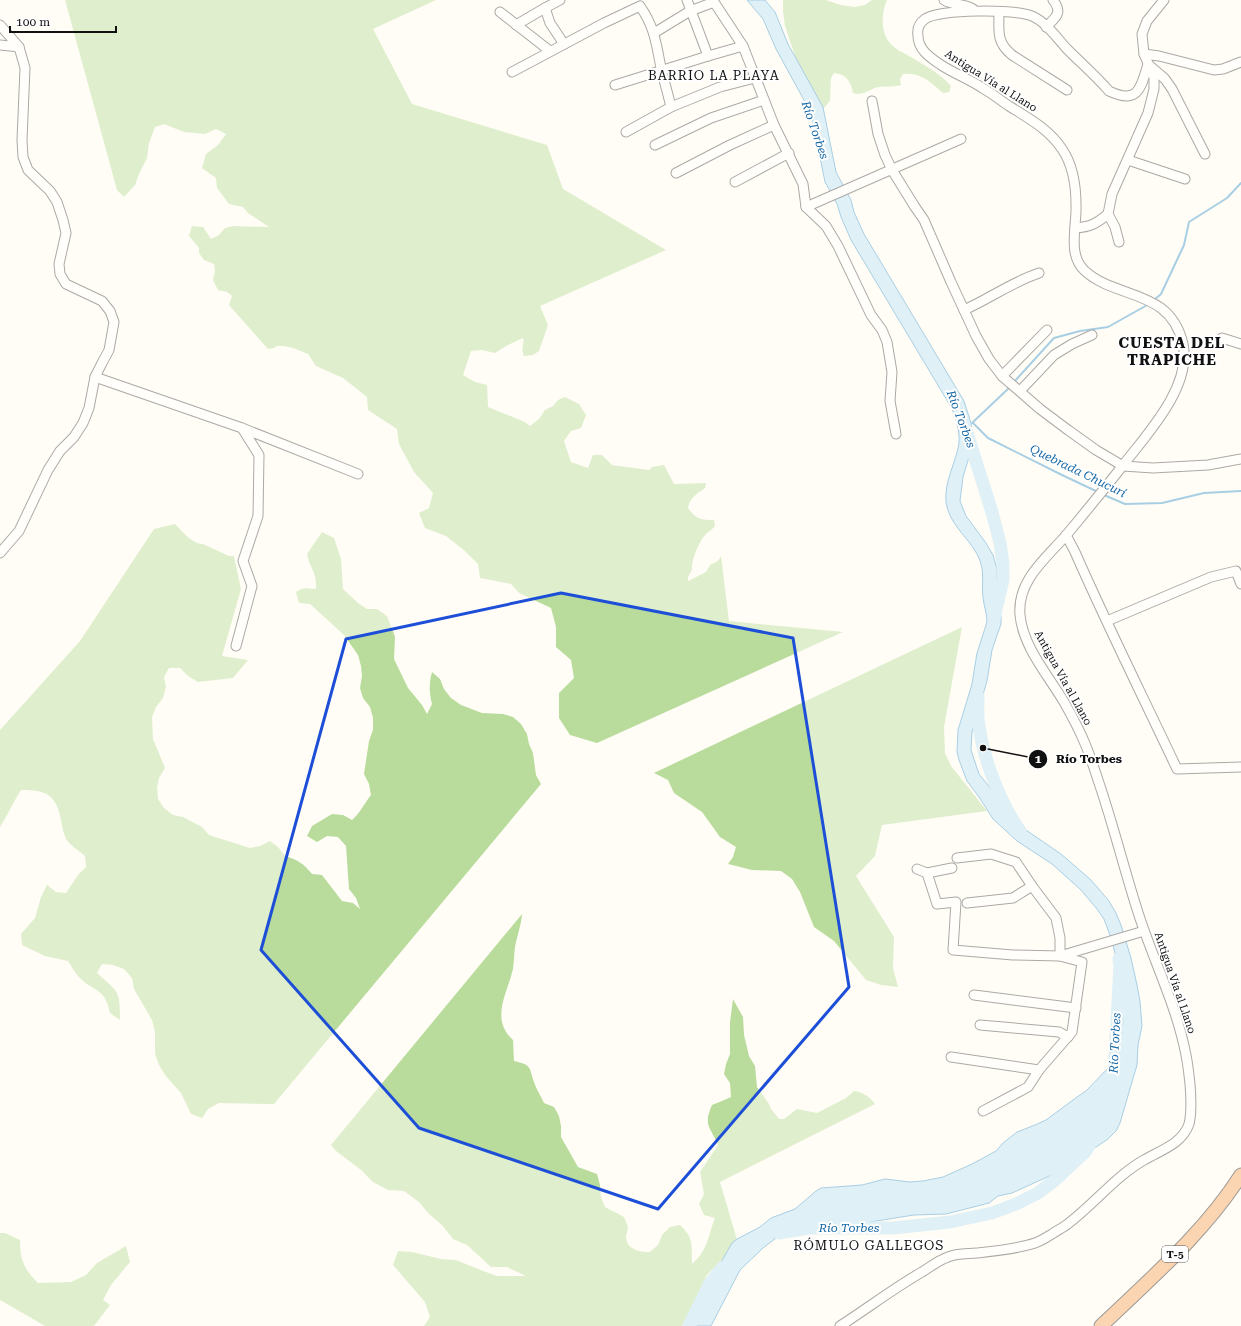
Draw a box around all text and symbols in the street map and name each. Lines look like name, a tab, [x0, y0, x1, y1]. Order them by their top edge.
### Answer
scale bar	[10, 8, 116, 34]
text: 100 m	[16, 15, 50, 29]
street label: Antigua Vía al Llano	[942, 47, 1040, 115]
district label: BARRIO LA PLAYA	[648, 68, 780, 83]
water label: Río Torbes	[798, 98, 832, 161]
district label: CUESTA DEL TRAPICHE	[1119, 334, 1225, 369]
water label: Río Torbes	[943, 387, 979, 450]
water label: Quebrada Chucurí	[1028, 442, 1128, 500]
street label: Antigua Vía al Llano	[1032, 628, 1095, 728]
callout: Río Torbes	[1028, 747, 1130, 771]
text: 1	[1035, 752, 1042, 766]
text: Río Torbes	[1056, 752, 1122, 766]
street label: Antigua Vía al Llano	[1152, 931, 1199, 1036]
water label: Río Torbes	[1106, 1012, 1124, 1075]
water label: Río Torbes	[818, 1221, 880, 1235]
district label: RÓMULO GALLEGOS	[794, 1237, 944, 1253]
road number: T-5	[1162, 1246, 1188, 1262]

